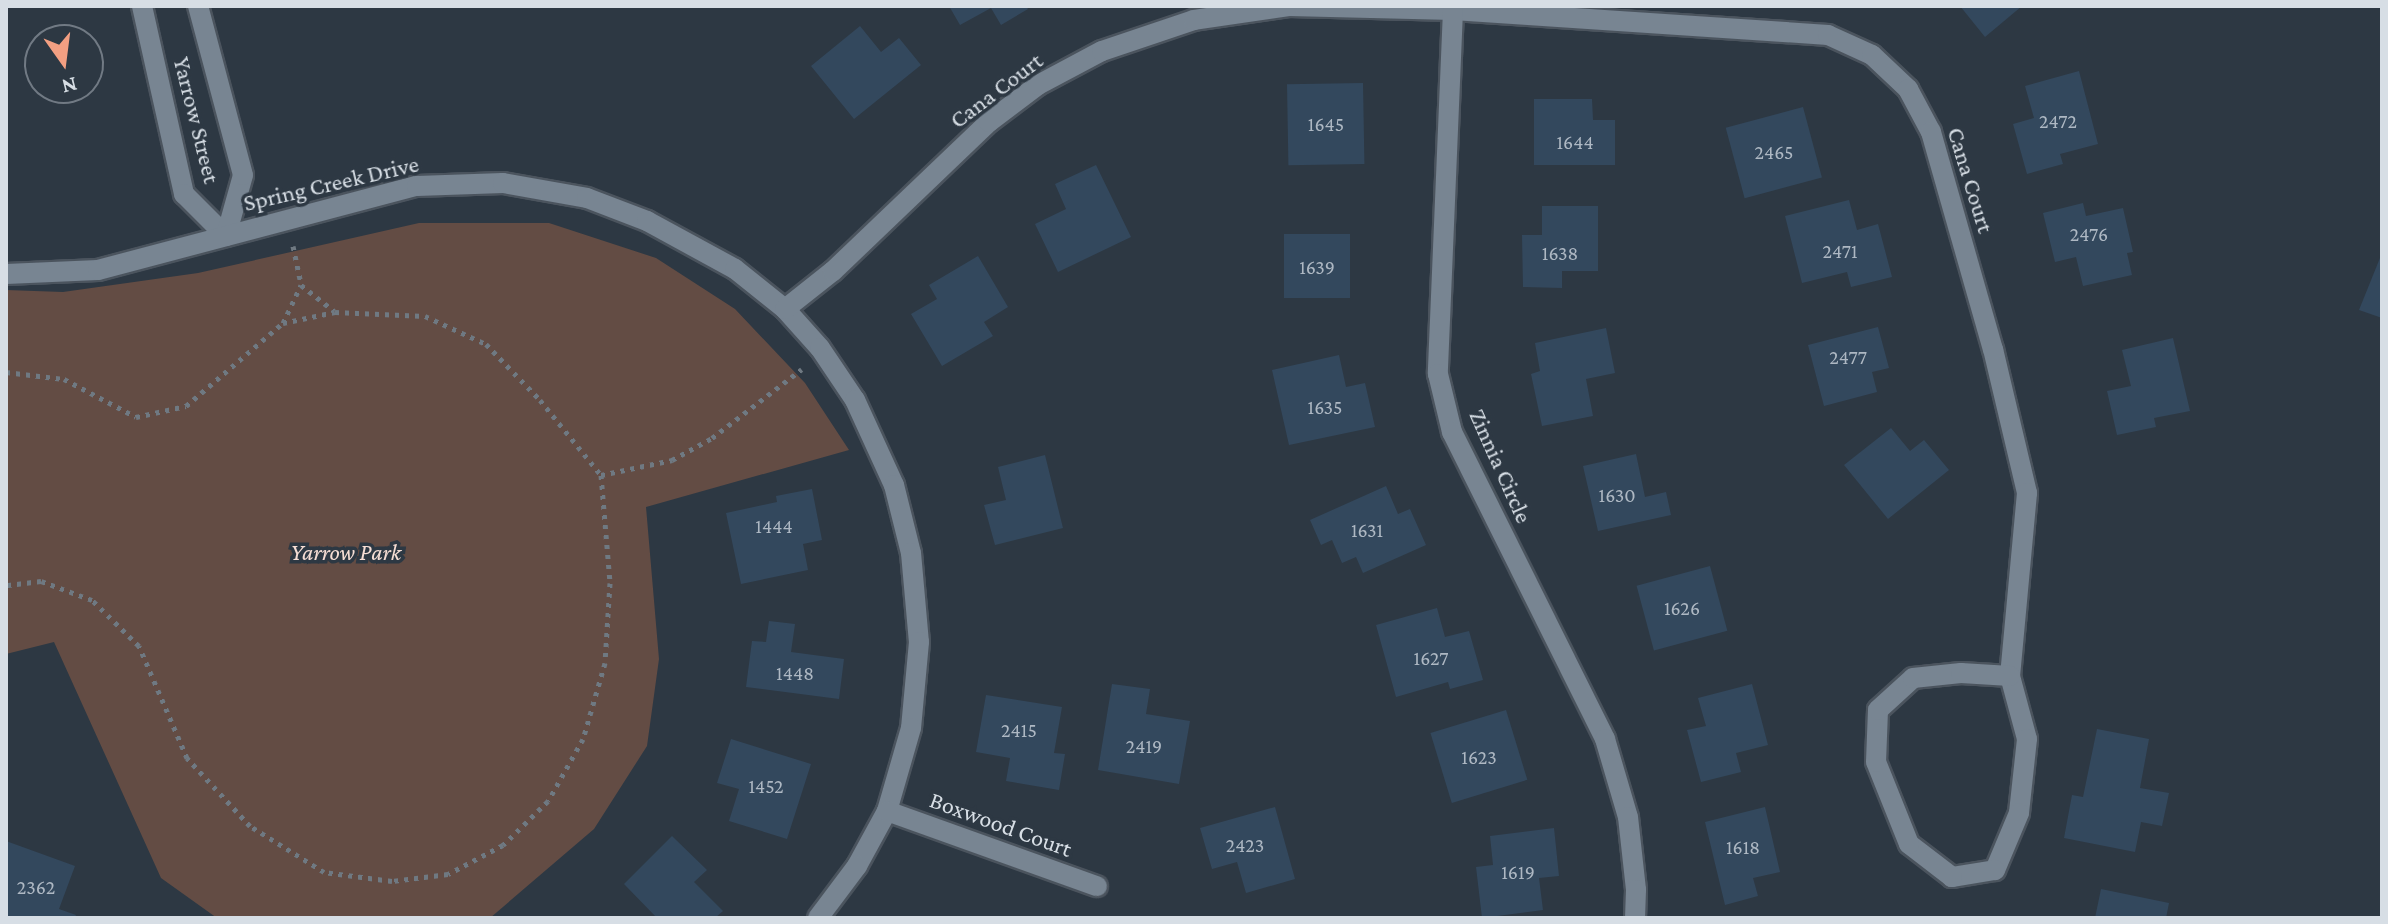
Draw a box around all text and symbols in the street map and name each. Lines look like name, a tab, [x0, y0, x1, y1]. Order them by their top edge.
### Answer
north arrow	[24, 24, 104, 104]
street label: Cana Court	[944, 46, 1048, 134]
street label: Yarrow Street	[167, 54, 227, 186]
text: N	[59, 72, 80, 100]
house number: 2472	[2039, 109, 2077, 133]
house number: 1645	[1308, 112, 1344, 136]
street label: Cana Court	[1941, 124, 2001, 236]
house number: 1644	[1556, 130, 1594, 154]
house number: 2465	[1754, 140, 1794, 164]
street label: Spring Creek Drive	[241, 149, 421, 217]
house number: 2476	[2070, 222, 2108, 246]
house number: 2471	[1822, 239, 1858, 263]
house number: 1638	[1542, 241, 1578, 265]
house number: 1639	[1299, 255, 1335, 279]
house number: 2477	[1829, 345, 1867, 369]
house number: 1635	[1307, 395, 1343, 419]
street label: Zinnia Circle	[1463, 405, 1539, 527]
house number: 1630	[1599, 483, 1635, 507]
house number: 1444	[755, 514, 793, 538]
house number: 1631	[1351, 518, 1383, 542]
park label: Yarrow Park	[291, 538, 401, 566]
house number: 1626	[1664, 596, 1700, 620]
house number: 1627	[1414, 646, 1448, 670]
house number: 1448	[776, 661, 814, 685]
house number: 2415	[1001, 718, 1037, 742]
house number: 2419	[1126, 734, 1162, 758]
house number: 1623	[1461, 745, 1497, 769]
house number: 1452	[748, 774, 784, 798]
street label: Boxwood Court	[926, 785, 1076, 863]
house number: 2423	[1226, 833, 1264, 857]
house number: 1618	[1726, 835, 1760, 859]
house number: 1619	[1501, 860, 1535, 884]
house number: 2362	[17, 875, 55, 899]

